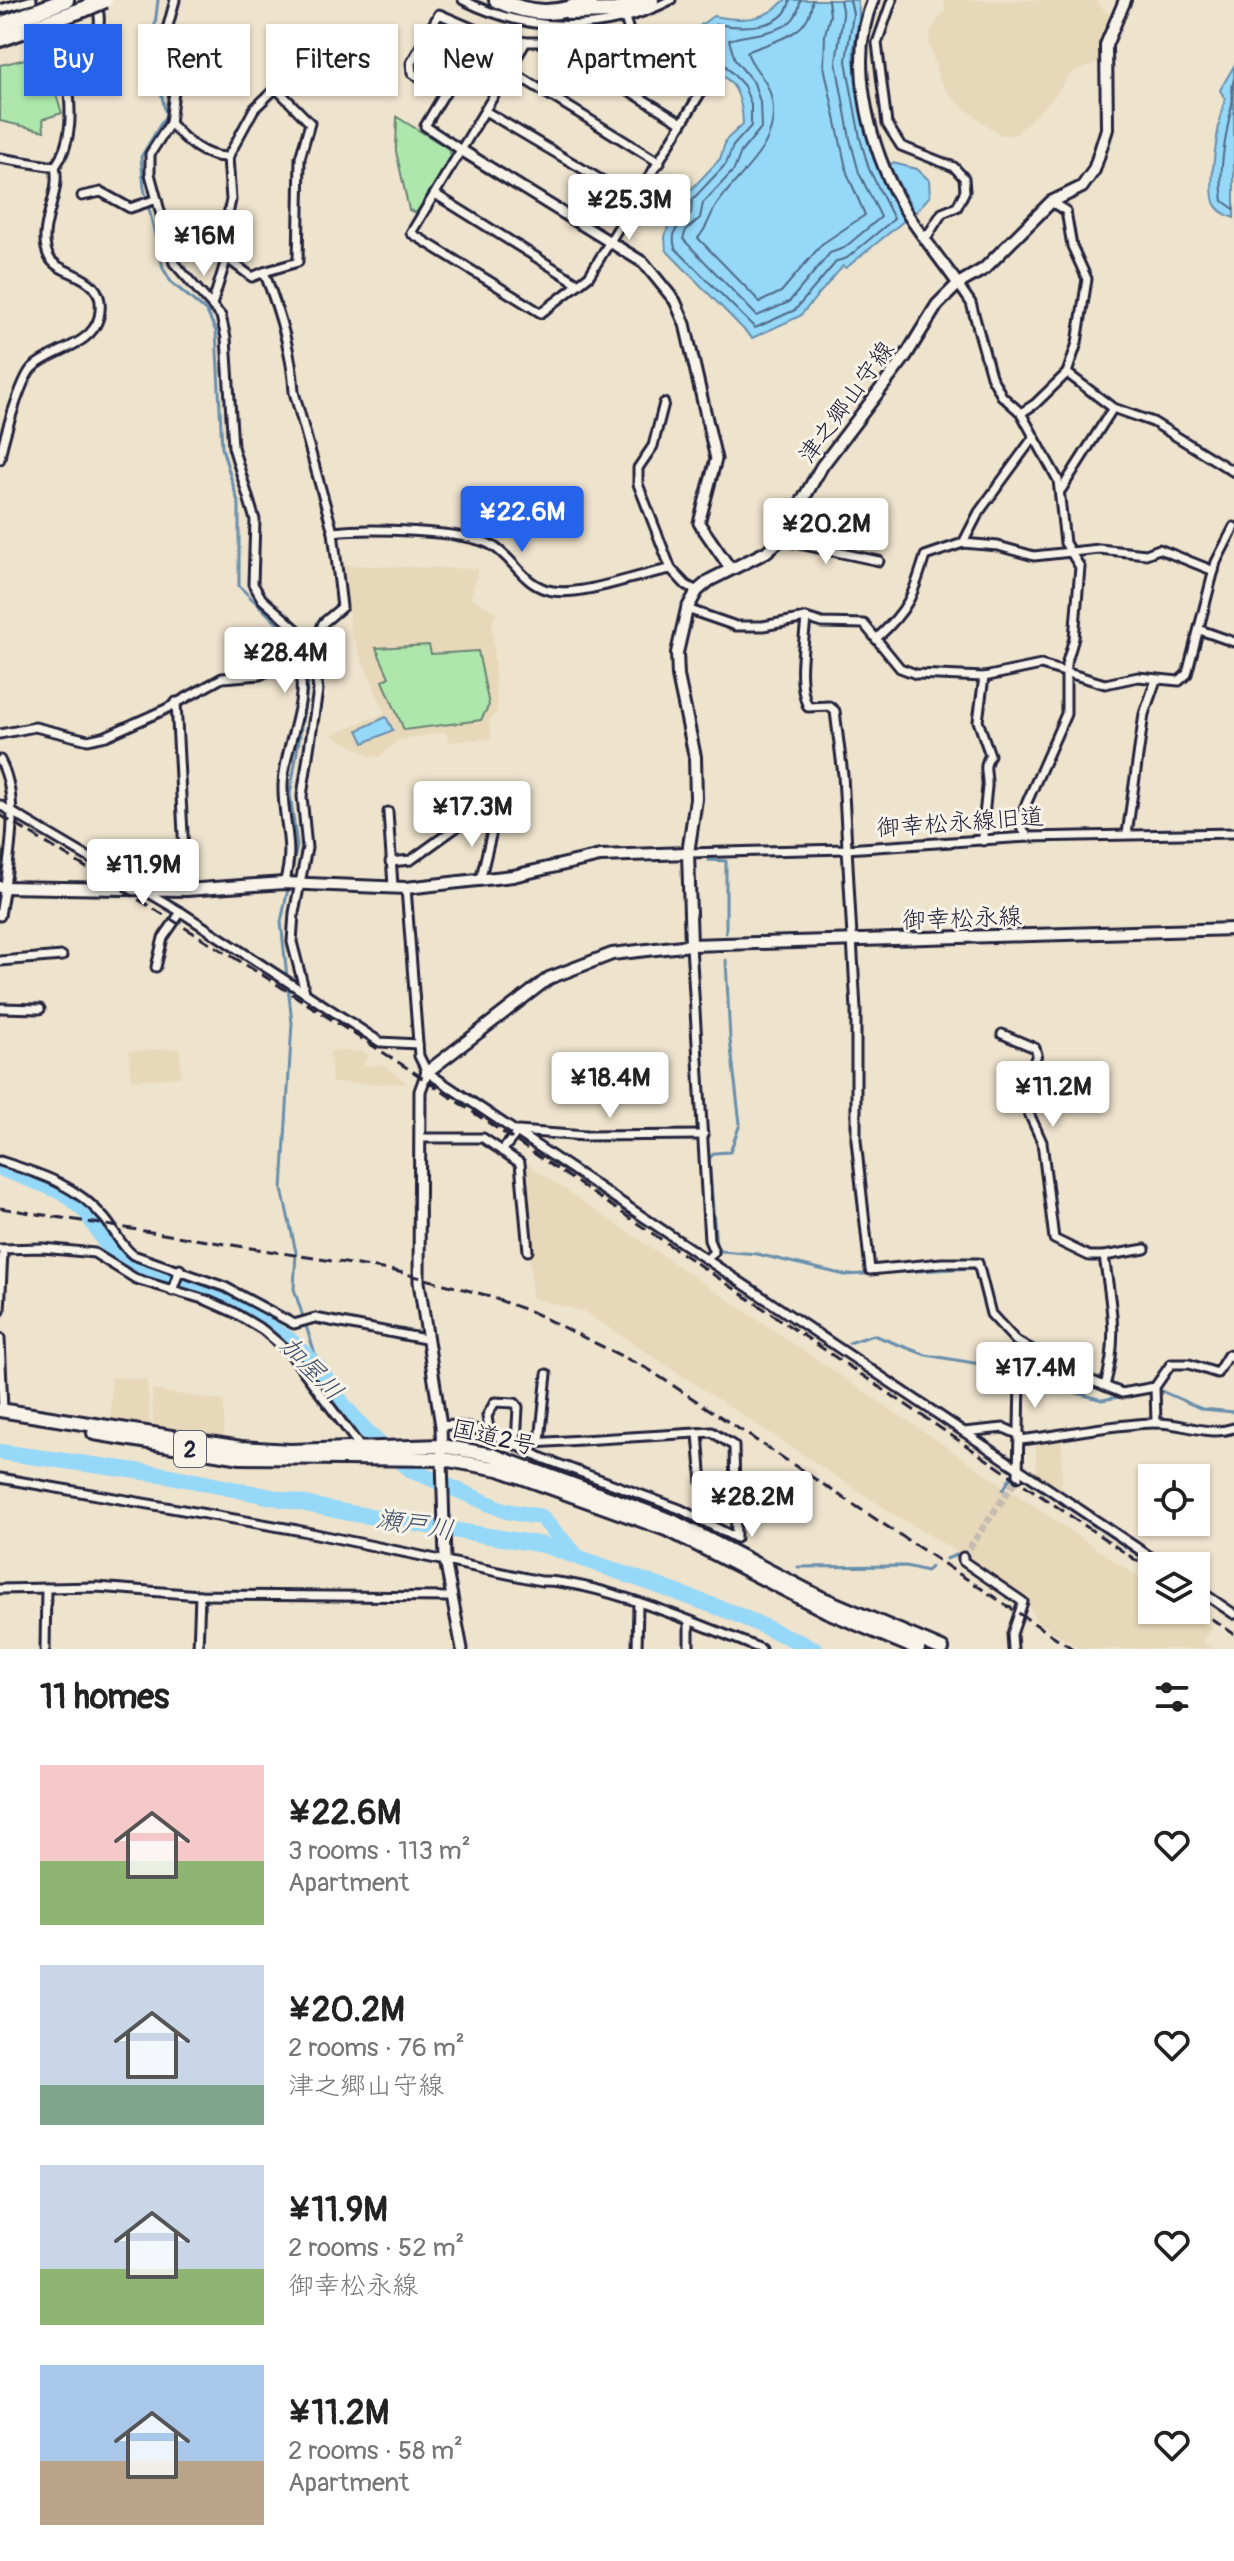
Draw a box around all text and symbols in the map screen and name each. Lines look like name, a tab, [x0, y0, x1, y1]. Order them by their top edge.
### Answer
chip: Buy	[24, 24, 122, 96]
chip: Rent	[138, 24, 250, 96]
chip: Filters	[266, 24, 398, 96]
chip: New	[414, 24, 522, 96]
chip: Apartment	[538, 24, 725, 96]
pin: ¥25.3M	[564, 174, 694, 242]
text: ¥25.3M	[586, 184, 672, 216]
pin: ¥16M	[157, 210, 251, 278]
text: ¥16M	[173, 220, 235, 252]
street label: 津之郷山守線	[792, 336, 900, 469]
pin: ¥22.6M	[457, 486, 587, 554]
text: ¥22.6M	[479, 496, 565, 528]
pin: ¥20.2M	[761, 498, 891, 566]
text: ¥20.2M	[781, 508, 871, 540]
pin: ¥28.4M	[220, 627, 350, 695]
text: ¥28.4M	[242, 637, 328, 669]
pin: ¥17.3M	[407, 781, 537, 849]
text: ¥17.3M	[432, 791, 512, 823]
street label: 御幸松永線旧道	[875, 802, 1045, 843]
pin: ¥11.9M	[78, 839, 208, 907]
text: ¥11.9M	[105, 849, 181, 881]
street label: 御幸松永線	[902, 902, 1022, 935]
pin: ¥18.4M	[545, 1052, 675, 1120]
pin: ¥11.2M	[988, 1061, 1118, 1129]
text: ¥18.4M	[570, 1062, 650, 1094]
text: ¥11.2M	[1014, 1071, 1092, 1103]
water label: 加屋川	[273, 1330, 350, 1408]
pin: ¥17.4M	[970, 1342, 1100, 1410]
text: ¥17.4M	[994, 1352, 1076, 1384]
street label: 国道2号	[449, 1414, 539, 1461]
road number: 2	[174, 1431, 206, 1467]
map controls	[1138, 1464, 1210, 1624]
button: locate	[1138, 1464, 1210, 1536]
pin: ¥28.2M	[687, 1471, 817, 1539]
text: ¥28.2M	[710, 1481, 794, 1513]
water label: 瀬戸川	[374, 1503, 456, 1547]
button: layers	[1138, 1552, 1210, 1624]
icon: filters	[1150, 1675, 1194, 1719]
text: 11 homes	[40, 1676, 169, 1719]
text: ¥22.6M	[288, 1792, 401, 1835]
icon: home	[104, 1797, 200, 1893]
icon: heart	[1150, 1823, 1194, 1867]
text: 3 rooms · 113 m²	[288, 1835, 471, 1867]
text: Apartment	[288, 1867, 409, 1899]
text: ¥20.2M	[288, 1989, 405, 2032]
icon: home	[104, 1997, 200, 2093]
icon: heart	[1150, 2023, 1194, 2067]
text: 2 rooms · 76 m²	[288, 2032, 465, 2064]
text: 津之郷山守線	[288, 2070, 444, 2102]
text: ¥11.9M	[288, 2189, 388, 2232]
icon: home	[104, 2197, 200, 2293]
icon: heart	[1150, 2223, 1194, 2267]
text: 2 rooms · 52 m²	[288, 2232, 464, 2264]
text: 御幸松永線	[288, 2270, 418, 2302]
text: ¥11.2M	[288, 2392, 389, 2435]
icon: home	[104, 2397, 200, 2493]
icon: heart	[1150, 2423, 1194, 2467]
text: 2 rooms · 58 m²	[288, 2435, 463, 2467]
text: Apartment	[288, 2467, 409, 2499]

